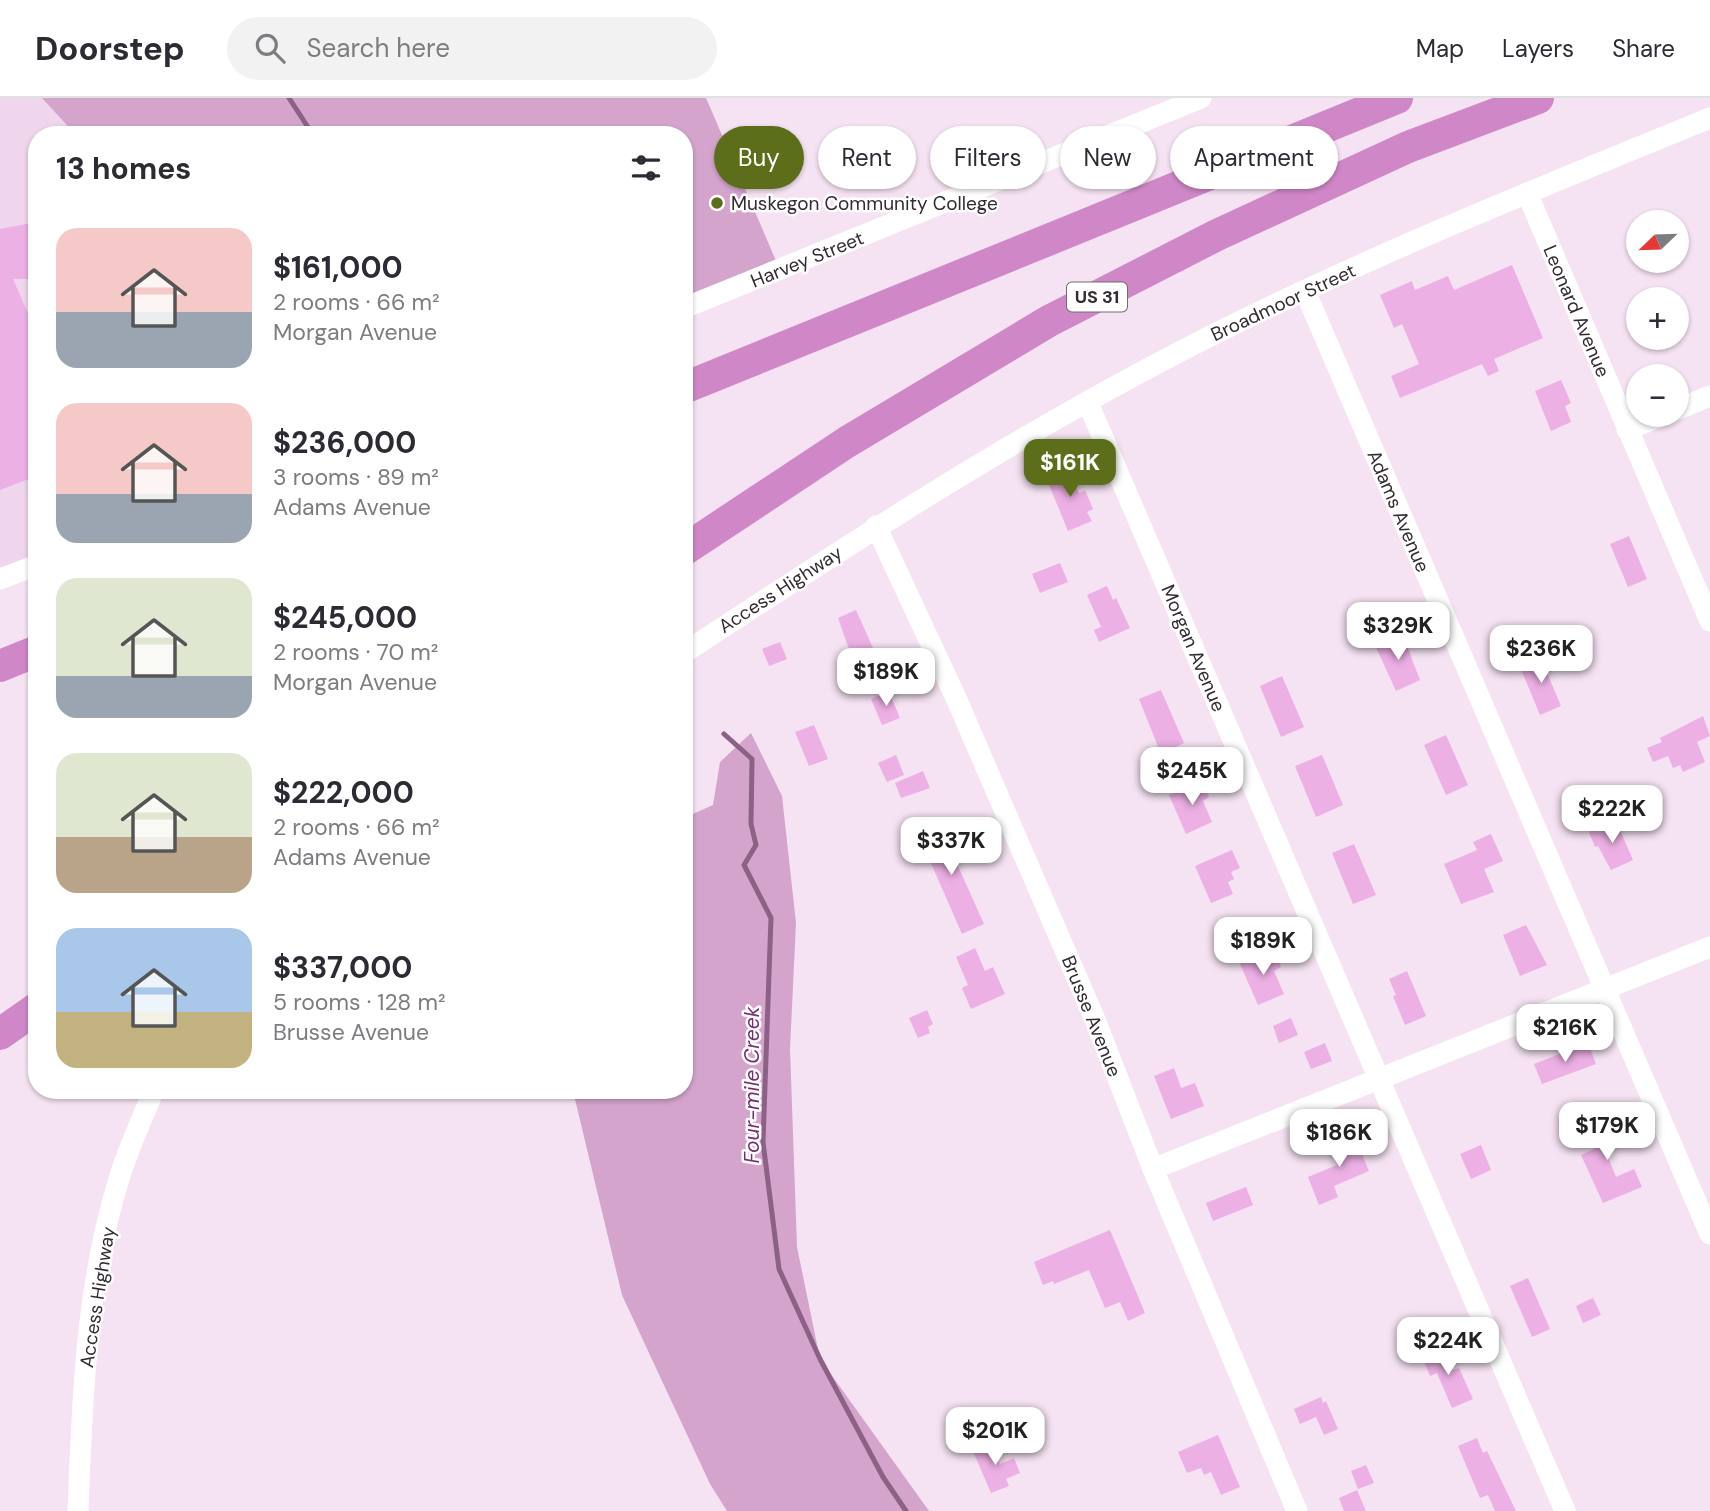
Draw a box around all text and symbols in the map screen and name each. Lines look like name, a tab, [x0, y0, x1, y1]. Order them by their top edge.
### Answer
search box	[227, 17, 717, 80]
text: Doorstep	[35, 27, 185, 70]
icon: search	[251, 29, 289, 67]
text: Search here	[307, 31, 450, 65]
text: Map	[1416, 33, 1464, 64]
text: Layers	[1502, 33, 1574, 64]
text: Share	[1612, 33, 1675, 64]
chip: Buy	[714, 126, 804, 189]
chip: Rent	[818, 126, 916, 189]
chip: Filters	[930, 126, 1046, 189]
chip: New	[1060, 126, 1156, 189]
chip: Apartment	[1170, 126, 1338, 189]
text: 13 homes	[56, 149, 191, 188]
icon: filters	[627, 149, 665, 187]
place label: Muskegon Community College	[731, 191, 998, 216]
marker: Muskegon Community College	[709, 195, 725, 211]
north arrow	[1626, 210, 1689, 273]
map controls	[1626, 210, 1689, 427]
street label: Harvey Street	[747, 225, 867, 293]
street label: Leonard Avenue	[1537, 241, 1616, 381]
text: $161,000	[273, 248, 403, 287]
icon: home	[112, 256, 196, 340]
street label: Broadmoor Street	[1207, 258, 1360, 347]
road number: US 31	[1067, 282, 1127, 312]
text: 2 rooms · 66 m²	[273, 287, 440, 317]
button: +	[1626, 287, 1689, 350]
text: Morgan Avenue	[273, 317, 437, 347]
button: −	[1626, 364, 1689, 427]
text: $236,000	[273, 423, 416, 462]
icon: home	[112, 431, 196, 515]
pin: $161K	[1021, 440, 1119, 499]
street label: Adams Avenue	[1362, 446, 1436, 576]
text: $161K	[1040, 447, 1100, 477]
text: 3 rooms · 89 m²	[273, 462, 439, 492]
text: Adams Avenue	[273, 492, 431, 522]
street label: Access Highway	[714, 540, 847, 639]
street label: Morgan Avenue	[1156, 581, 1232, 715]
text: $245,000	[273, 598, 417, 637]
pin: $329K	[1349, 602, 1447, 662]
icon: home	[112, 606, 196, 690]
text: $329K	[1363, 610, 1433, 640]
pin: $236K	[1492, 626, 1590, 685]
text: $236K	[1506, 633, 1576, 663]
text: 2 rooms · 70 m²	[273, 637, 438, 667]
pin: $189K	[837, 648, 935, 708]
text: $189K	[853, 656, 919, 686]
text: Morgan Avenue	[273, 667, 437, 697]
pin: $245K	[1143, 748, 1241, 807]
text: $245K	[1156, 755, 1228, 785]
text: $222,000	[273, 773, 414, 812]
icon: home	[112, 781, 196, 865]
pin: $222K	[1563, 786, 1661, 845]
text: $222K	[1578, 793, 1646, 823]
text: 2 rooms · 66 m²	[273, 812, 440, 842]
pin: $337K	[902, 818, 1000, 877]
text: $337K	[917, 825, 985, 855]
text: Adams Avenue	[273, 842, 431, 872]
pin: $189K	[1214, 918, 1312, 977]
text: $189K	[1230, 925, 1296, 955]
text: $337,000	[273, 948, 412, 987]
street label: Brusse Avenue	[1056, 952, 1127, 1081]
icon: home	[112, 956, 196, 1040]
text: 5 rooms · 128 m²	[273, 987, 446, 1017]
pin: $216K	[1516, 1004, 1614, 1064]
water label: Four-mile Creek	[738, 1006, 766, 1164]
text: $216K	[1532, 1012, 1598, 1042]
text: Brusse Avenue	[273, 1017, 429, 1047]
pin: $179K	[1558, 1102, 1656, 1162]
pin: $186K	[1290, 1110, 1388, 1169]
text: $179K	[1575, 1110, 1639, 1140]
text: $186K	[1306, 1117, 1372, 1147]
street label: Access Highway	[74, 1224, 121, 1369]
pin: $224K	[1399, 1318, 1497, 1377]
text: $224K	[1413, 1325, 1483, 1355]
pin: $201K	[946, 1408, 1044, 1467]
text: $201K	[962, 1415, 1028, 1445]

